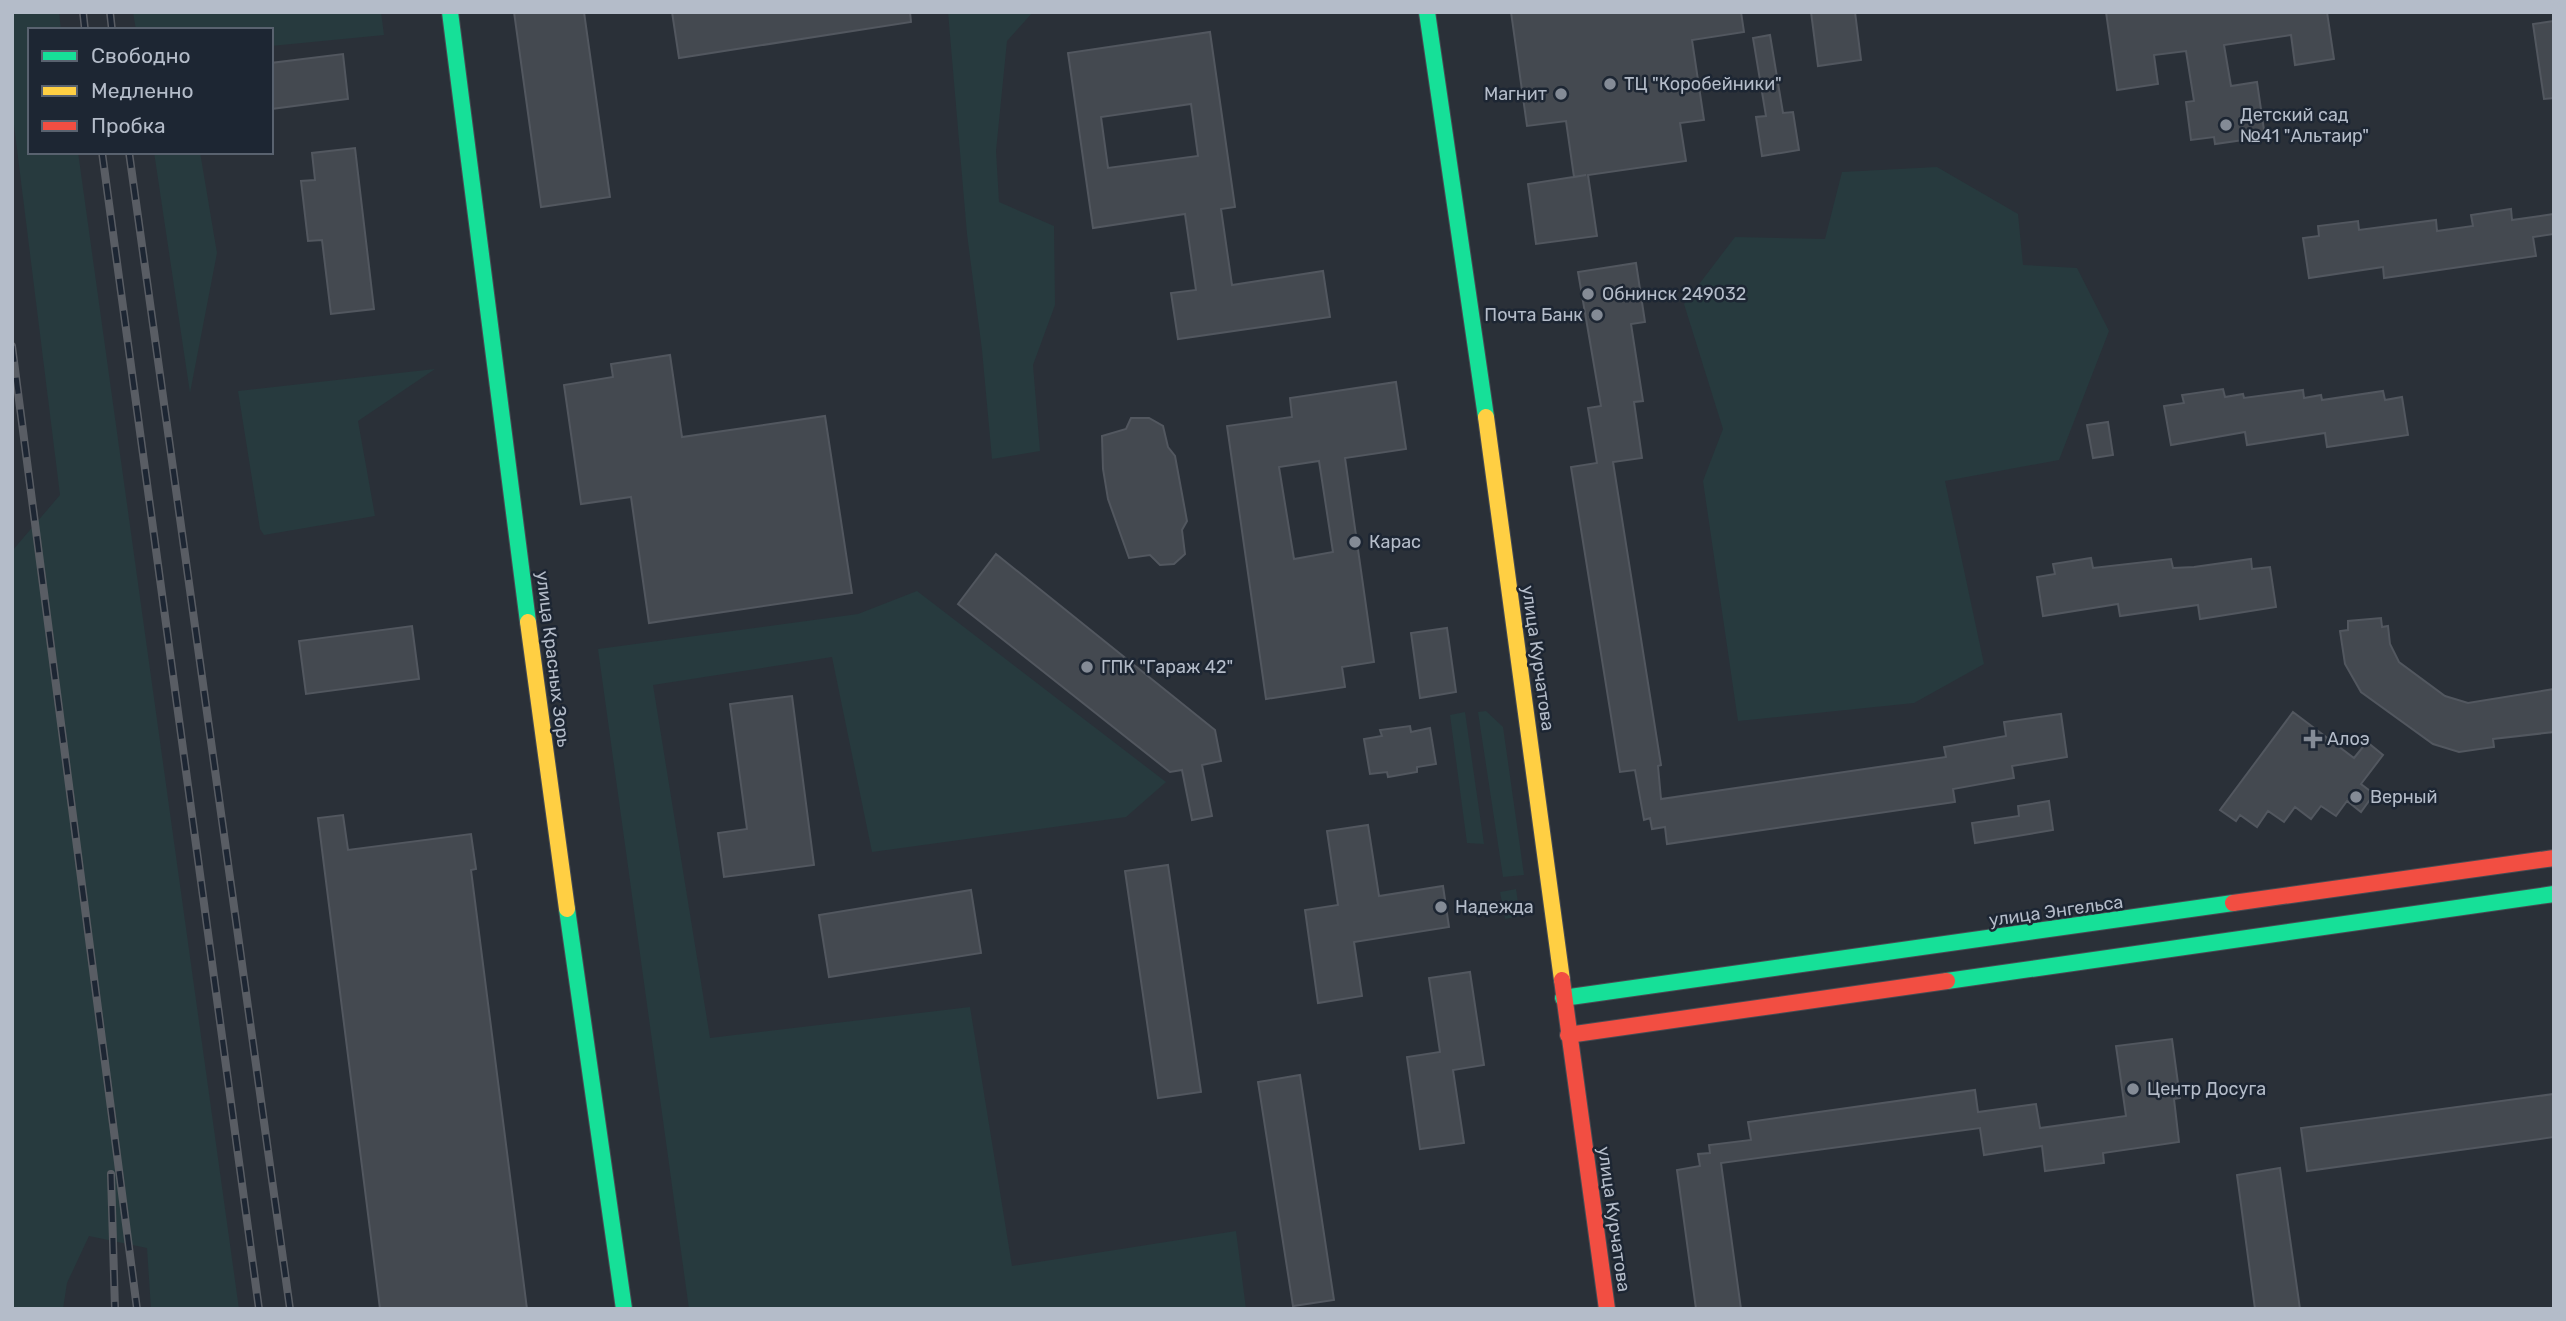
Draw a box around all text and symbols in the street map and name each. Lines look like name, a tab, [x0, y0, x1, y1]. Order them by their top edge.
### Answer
legend	[28, 28, 273, 154]
text: Свободно	[91, 43, 191, 68]
place label: ТЦ "Коробейники"	[1624, 73, 1782, 95]
marker: ТЦ "Коробейники"	[1602, 76, 1618, 92]
text: Медленно	[91, 78, 194, 103]
place label: Магнит	[1484, 83, 1547, 105]
marker: Магнит	[1553, 86, 1569, 102]
place label: Детский сад №41 "Альтаир"	[2240, 104, 2369, 147]
text: Пробка	[91, 113, 166, 138]
marker: Детский сад №41 "Альтаир"	[2218, 117, 2234, 133]
place label: Обнинск 249032	[1602, 283, 1746, 305]
marker: Обнинск 249032	[1580, 286, 1596, 302]
place label: Почта Банк	[1484, 304, 1583, 326]
marker: Почта Банк	[1589, 307, 1605, 323]
place label: Карас	[1369, 531, 1421, 553]
marker: Карас	[1347, 534, 1363, 550]
street label: улица Красных Зорь	[531, 570, 575, 748]
street label: улица Курчатова	[1517, 584, 1559, 732]
place label: ГПК "Гараж 42"	[1101, 656, 1233, 678]
marker: ГПК "Гараж 42"	[1079, 659, 1095, 675]
place label: Алоэ	[2327, 728, 2370, 750]
marker: Алоэ	[2305, 731, 2321, 747]
place label: Верный	[2370, 786, 2438, 808]
marker: Верный	[2348, 789, 2364, 805]
street label: улица Энгельса	[1987, 891, 2125, 931]
place label: Надежда	[1455, 896, 1534, 918]
marker: Надежда	[1433, 899, 1449, 915]
place label: Центр Досуга	[2147, 1078, 2266, 1100]
marker: Центр Досуга	[2125, 1081, 2141, 1097]
street label: улица Курчатова	[1593, 1145, 1635, 1293]

